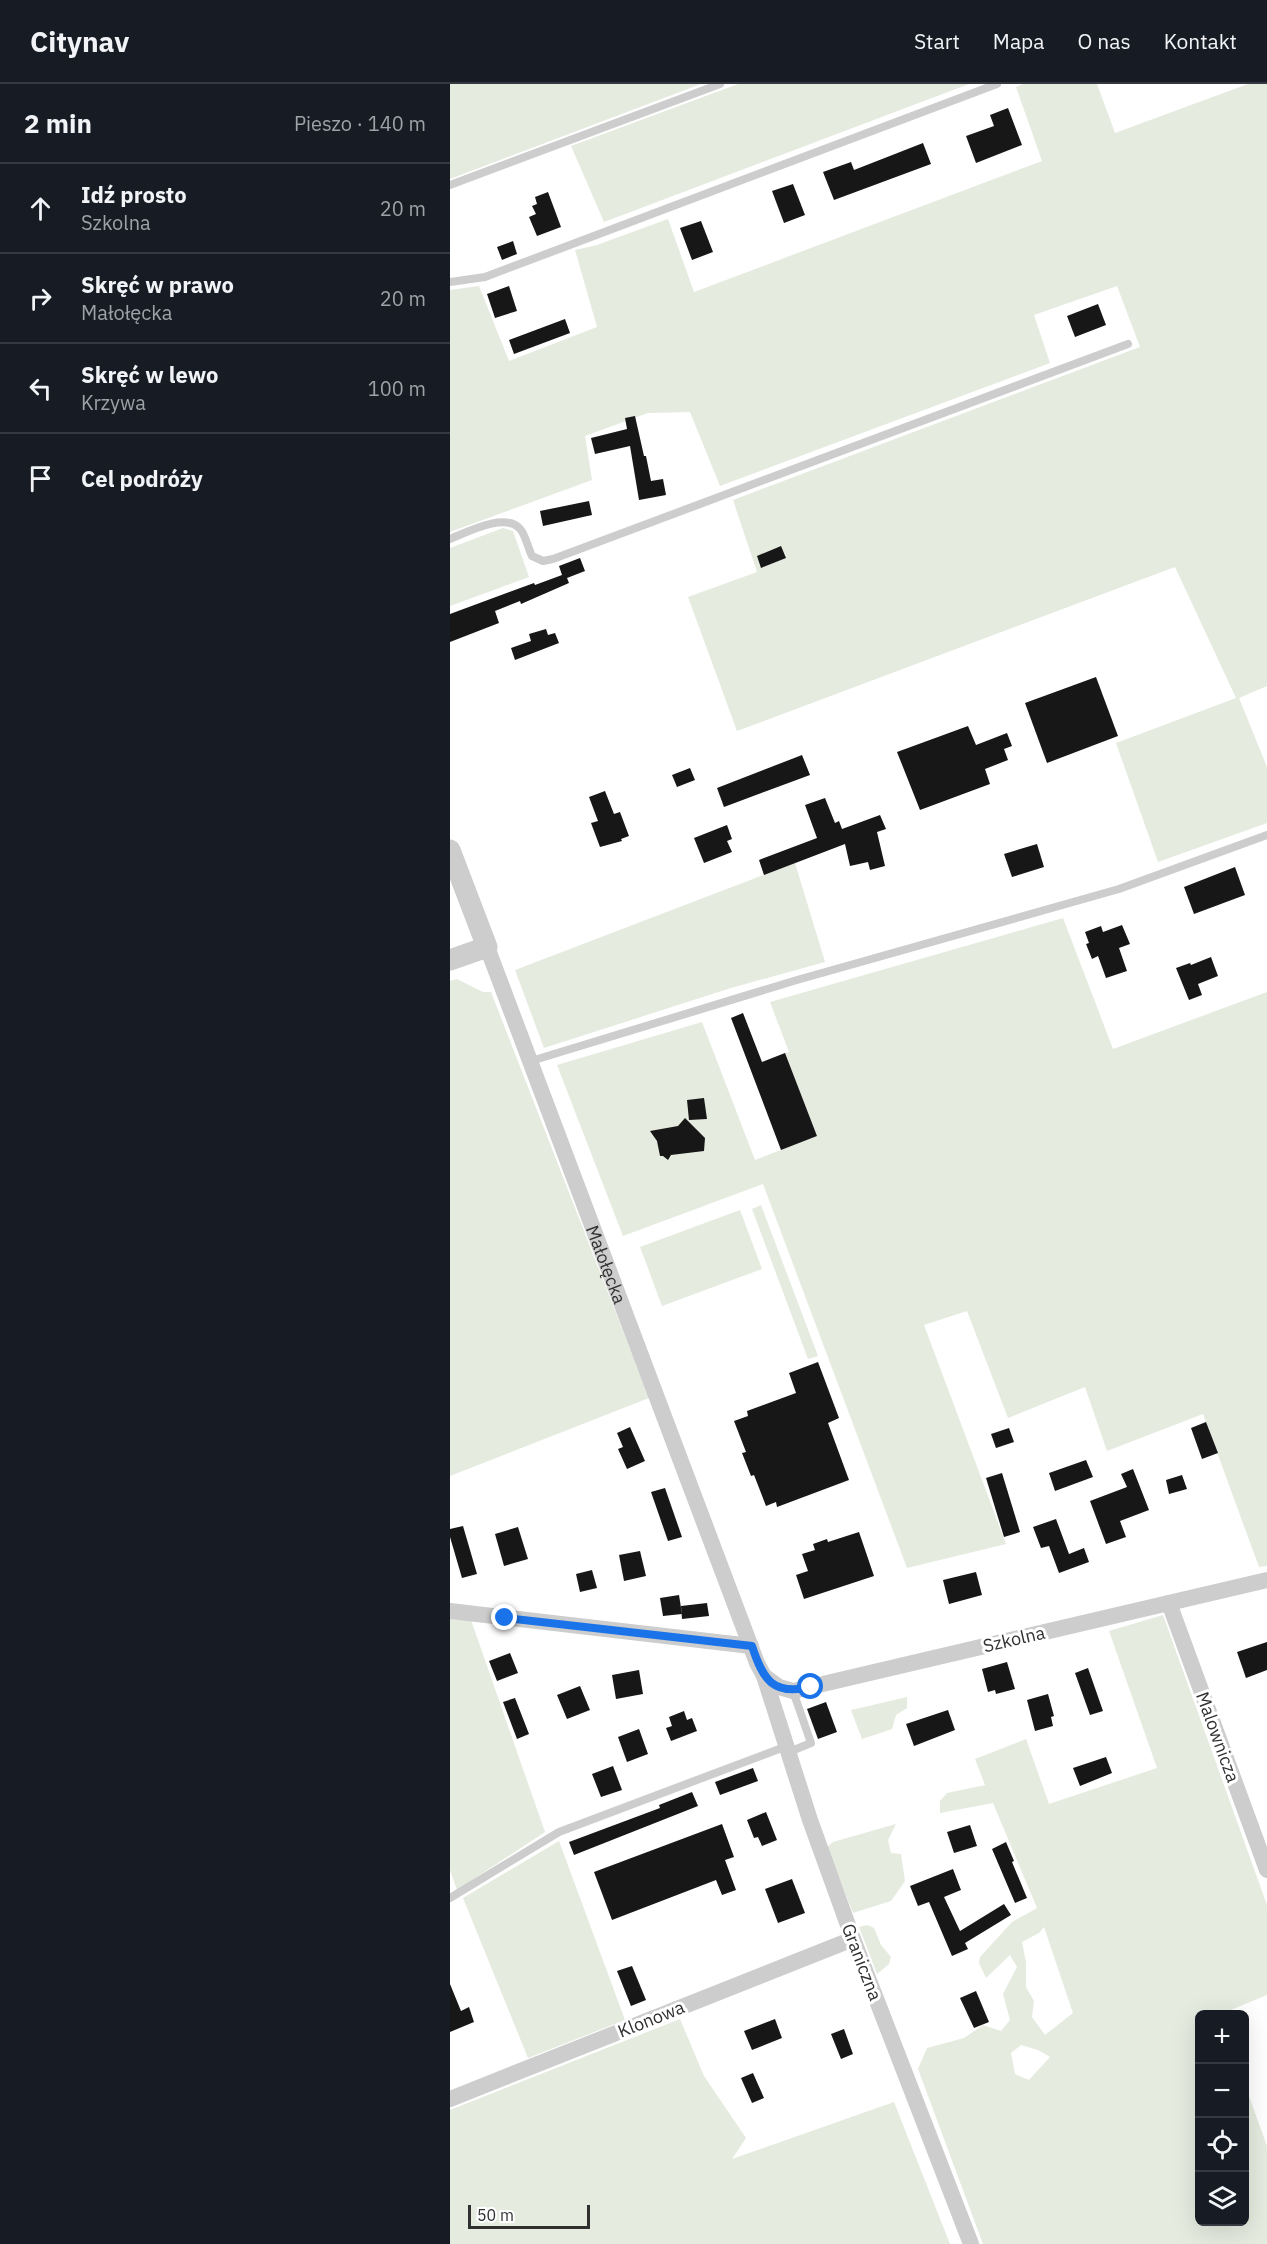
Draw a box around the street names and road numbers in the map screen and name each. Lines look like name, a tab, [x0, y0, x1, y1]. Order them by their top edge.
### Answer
street label: Małołęcka	[581, 1222, 632, 1307]
street label: Szkolna	[981, 1621, 1048, 1657]
street label: Malownicza	[1191, 1689, 1245, 1786]
street label: Graniczna	[837, 1920, 887, 2004]
street label: Klonowa	[614, 1995, 688, 2043]

